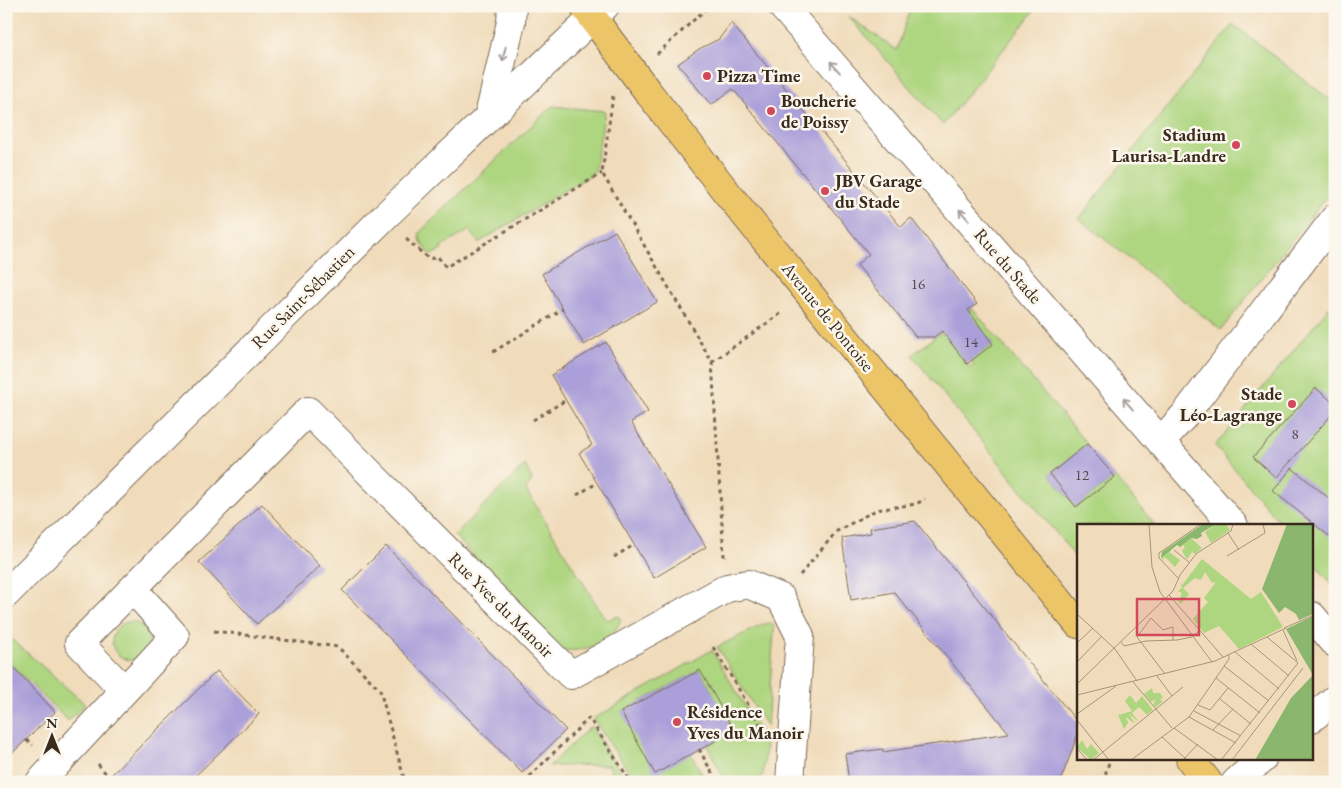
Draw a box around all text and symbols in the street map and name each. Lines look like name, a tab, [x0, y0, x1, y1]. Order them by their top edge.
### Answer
one-way arrow	[499, 46, 508, 62]
one-way arrow	[829, 60, 840, 73]
place label: Pizza Time	[717, 64, 801, 87]
marker: Pizza Time	[701, 70, 713, 82]
place label: Boucherie de Poissy	[781, 89, 857, 133]
marker: Boucherie de Poissy	[765, 105, 777, 117]
place label: Stadium Laurisa-Landre	[1112, 123, 1226, 167]
marker: Stadium Laurisa-Landre	[1230, 139, 1242, 151]
place label: JBV Garage du Stade	[833, 169, 922, 213]
marker: JBV Garage du Stade	[819, 185, 831, 197]
one-way arrow	[959, 209, 970, 222]
street label: Rue du Stade	[969, 223, 1047, 308]
street label: Rue Saint-Sébastien	[246, 240, 360, 353]
street label: Avenue de Pontoise	[777, 257, 880, 376]
house number: 16	[911, 274, 925, 293]
house number: 14	[964, 332, 979, 351]
place label: Stade Léo-Lagrange	[1180, 382, 1282, 426]
one-way arrow	[1123, 398, 1134, 411]
marker: Stade Léo-Lagrange	[1286, 398, 1298, 410]
house number: 8	[1291, 424, 1299, 443]
house number: 12	[1075, 465, 1090, 484]
inset map	[1077, 524, 1314, 760]
street label: Rue Yves du Manoir	[444, 547, 559, 662]
place label: Résidence Yves du Manoir	[687, 700, 805, 744]
north arrow	[28, 710, 78, 760]
text: N	[46, 714, 58, 732]
marker: Résidence Yves du Manoir	[671, 716, 683, 728]

